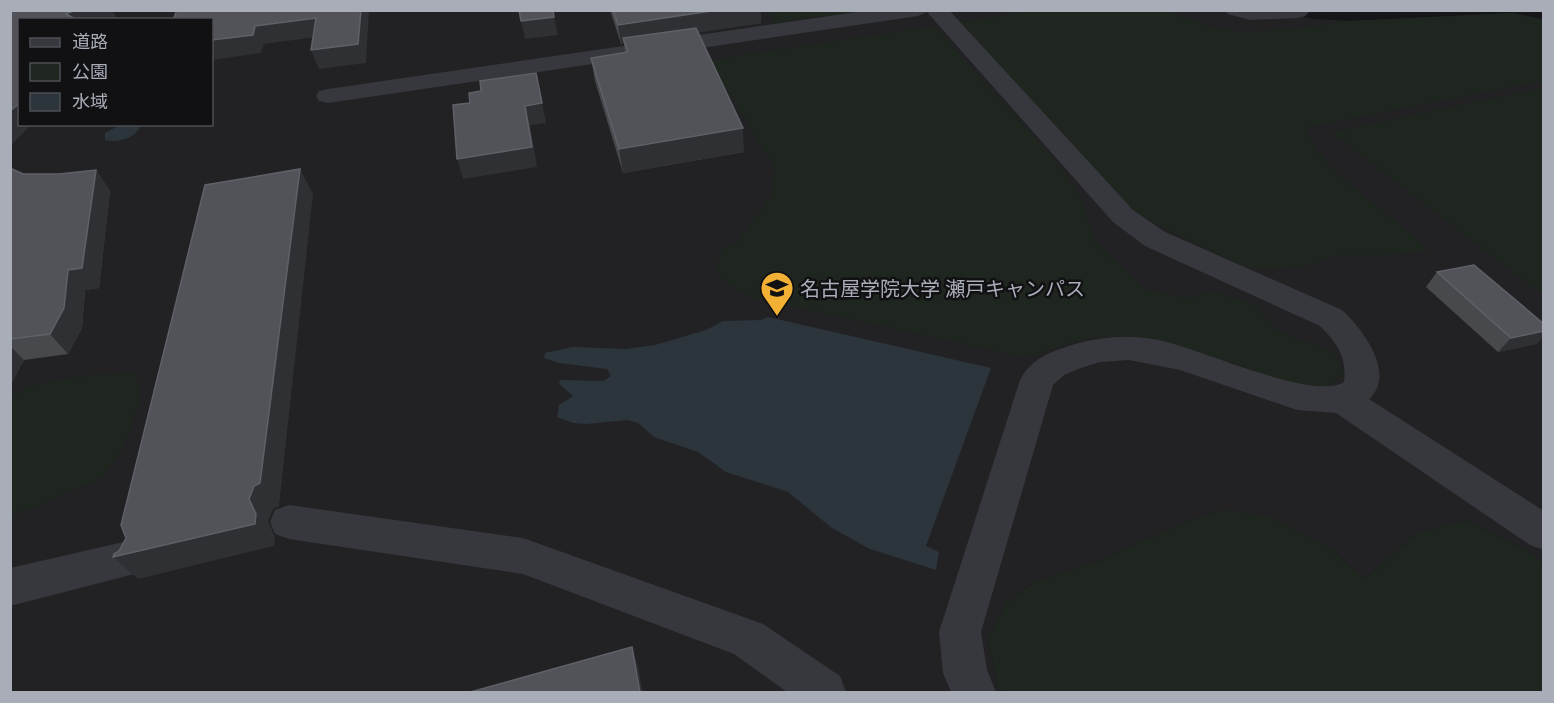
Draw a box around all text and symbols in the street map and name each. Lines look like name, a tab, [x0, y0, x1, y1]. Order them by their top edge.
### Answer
legend	[18, 18, 213, 126]
text: 道路	[72, 30, 108, 52]
text: 公園	[72, 60, 108, 82]
text: 水域	[72, 90, 108, 112]
school or university icon: 名古屋学院大学 瀬戸キャンパス	[759, 270, 795, 317]
place label: 名古屋学院大学 瀬戸キャンパス	[800, 276, 1085, 300]

